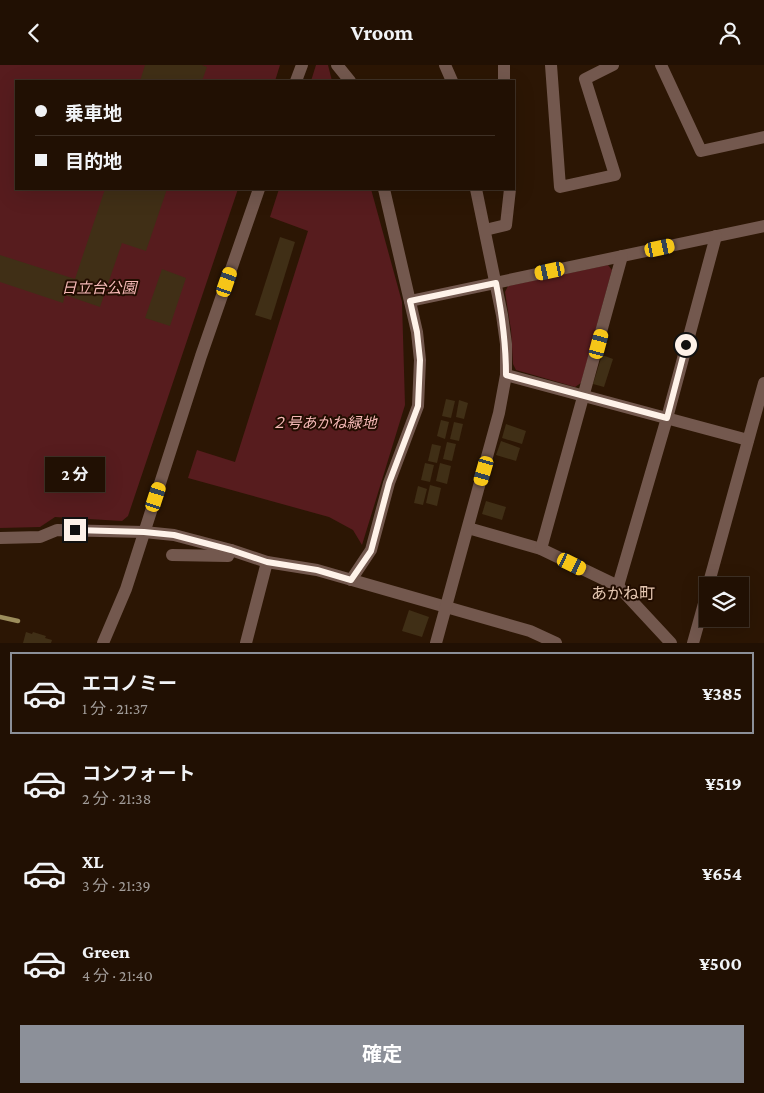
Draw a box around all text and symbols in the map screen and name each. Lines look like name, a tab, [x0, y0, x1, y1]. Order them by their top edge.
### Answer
icon: back	[20, 19, 48, 47]
icon: person	[716, 19, 744, 47]
text: Vroom	[351, 20, 413, 45]
text: 乗車地	[65, 103, 122, 124]
text: 目的地	[65, 151, 122, 172]
car	[643, 238, 676, 258]
car	[533, 261, 566, 281]
car	[215, 265, 238, 299]
park label: 日立台公園	[61, 280, 138, 296]
car	[587, 328, 610, 360]
route start	[675, 334, 697, 356]
park label: ２号あかね緑地	[271, 415, 378, 431]
car	[472, 455, 495, 487]
callout: 2 分	[45, 457, 105, 493]
text: 2 分	[61, 466, 89, 483]
car	[144, 480, 167, 514]
route end	[64, 519, 86, 541]
car	[555, 551, 588, 577]
map controls	[699, 577, 749, 627]
button: layers	[699, 577, 749, 627]
district label: あかね町	[591, 585, 655, 602]
icon: car	[22, 671, 67, 716]
text: エコノミー	[82, 673, 177, 694]
text: ¥385	[702, 683, 742, 704]
text: 1 分 · 21:37	[82, 700, 148, 717]
icon: car	[22, 761, 67, 806]
text: コンフォート	[82, 763, 195, 784]
text: ¥519	[705, 773, 742, 794]
text: 2 分 · 21:38	[82, 790, 151, 807]
icon: car	[22, 851, 67, 896]
text: XL	[82, 851, 104, 872]
text: ¥654	[702, 863, 742, 884]
text: 3 分 · 21:39	[82, 877, 151, 894]
icon: car	[22, 941, 67, 986]
text: Green	[82, 941, 130, 962]
text: ¥500	[699, 953, 742, 974]
text: 4 分 · 21:40	[82, 967, 153, 984]
button: 確定	[20, 1025, 744, 1083]

